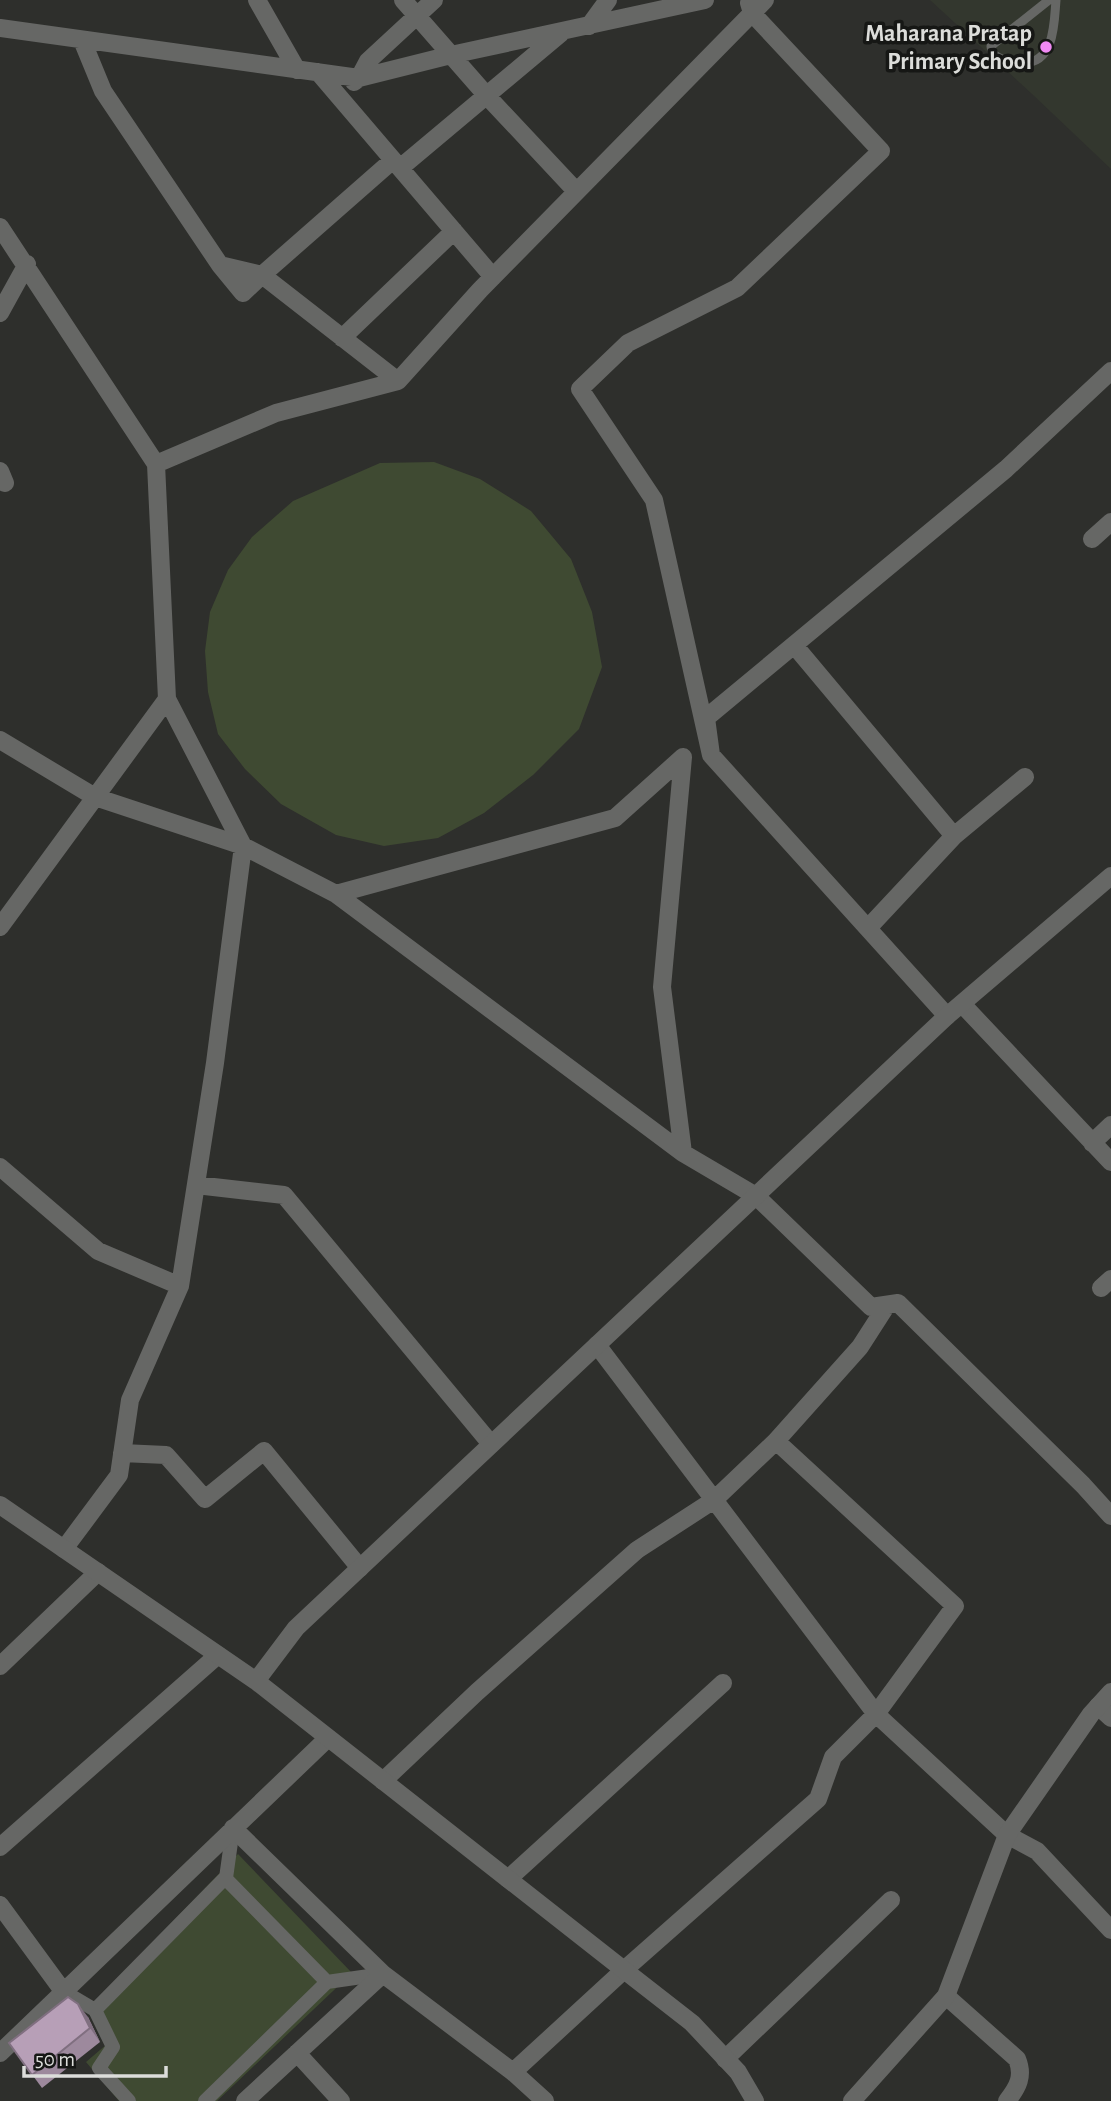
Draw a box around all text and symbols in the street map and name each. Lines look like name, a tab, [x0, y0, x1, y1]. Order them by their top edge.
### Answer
place label: Maharana Pratap Primary School	[865, 22, 1032, 74]
marker: Maharana Pratap Primary School	[1038, 39, 1054, 55]
scale bar	[24, 2035, 166, 2078]
text: 50 m	[35, 2049, 75, 2070]

